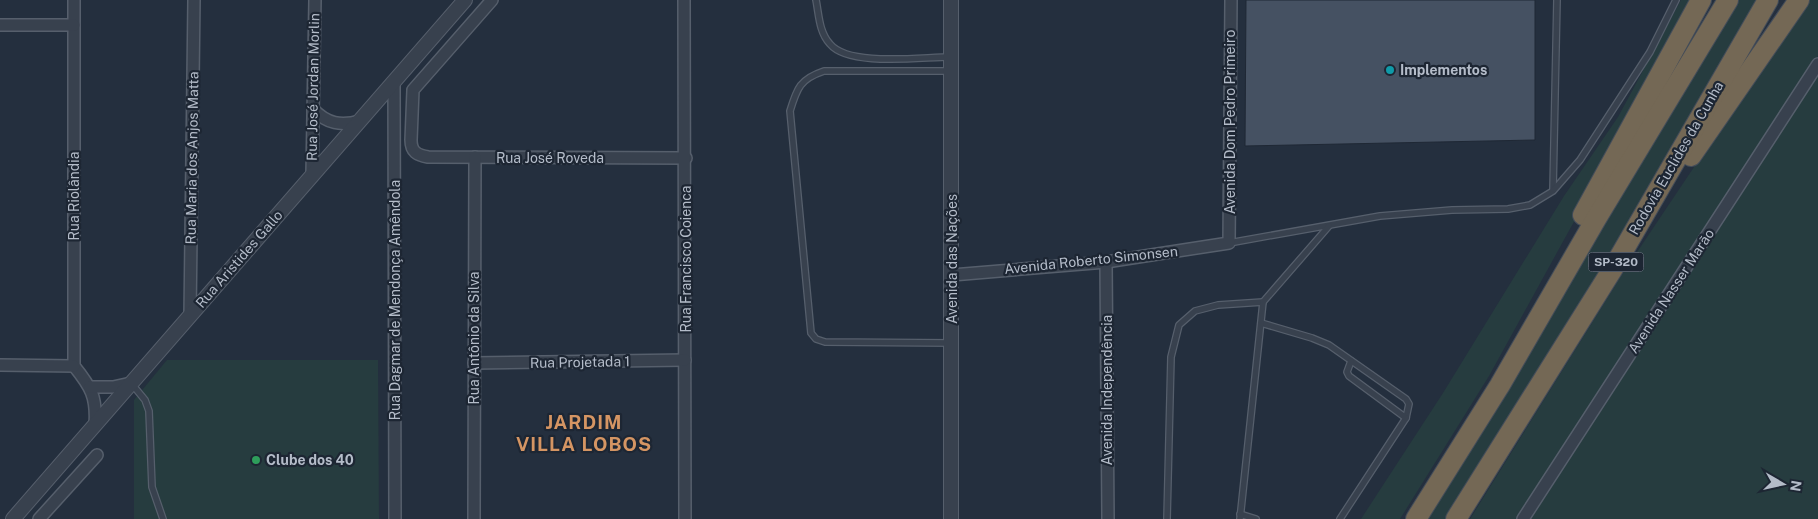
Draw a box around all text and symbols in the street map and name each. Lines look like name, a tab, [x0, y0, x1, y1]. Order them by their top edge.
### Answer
street label: Rua José Jordan Morlin	[304, 13, 322, 161]
street label: Avenida Dom Pedro Primeiro	[1222, 30, 1238, 214]
place label: Implementos	[1400, 62, 1487, 78]
marker: Implementos	[1384, 64, 1396, 76]
street label: Rua Maria dos Anjos Matta	[182, 71, 202, 245]
street label: Rodovia Euclides da Cunha	[1625, 78, 1727, 238]
street label: Rua José Roveda	[496, 150, 604, 166]
street label: Rua Riolândia	[66, 151, 82, 241]
street label: Rua Dagmar de Mendonça Amêndola	[387, 180, 403, 420]
street label: Rua Francisco Coienca	[678, 185, 694, 333]
street label: Avenida das Nações	[944, 194, 960, 324]
street label: Rua Aristides Gallo	[192, 207, 286, 311]
street label: Avenida Nasser Marão	[1625, 226, 1717, 356]
street label: Avenida Roberto Simonsen	[1004, 243, 1178, 277]
road number: SP-320	[1588, 252, 1644, 272]
street label: Rua Antônio da Silva	[466, 271, 482, 405]
street label: Avenida Independência	[1099, 315, 1115, 465]
street label: Rua Projetada 1	[530, 353, 630, 371]
district label: JARDIM VILLA LOBOS	[516, 411, 652, 455]
place label: Clube dos 40	[266, 452, 354, 468]
marker: Clube dos 40	[250, 454, 262, 466]
north arrow	[1758, 459, 1808, 509]
text: N	[1787, 479, 1805, 493]

